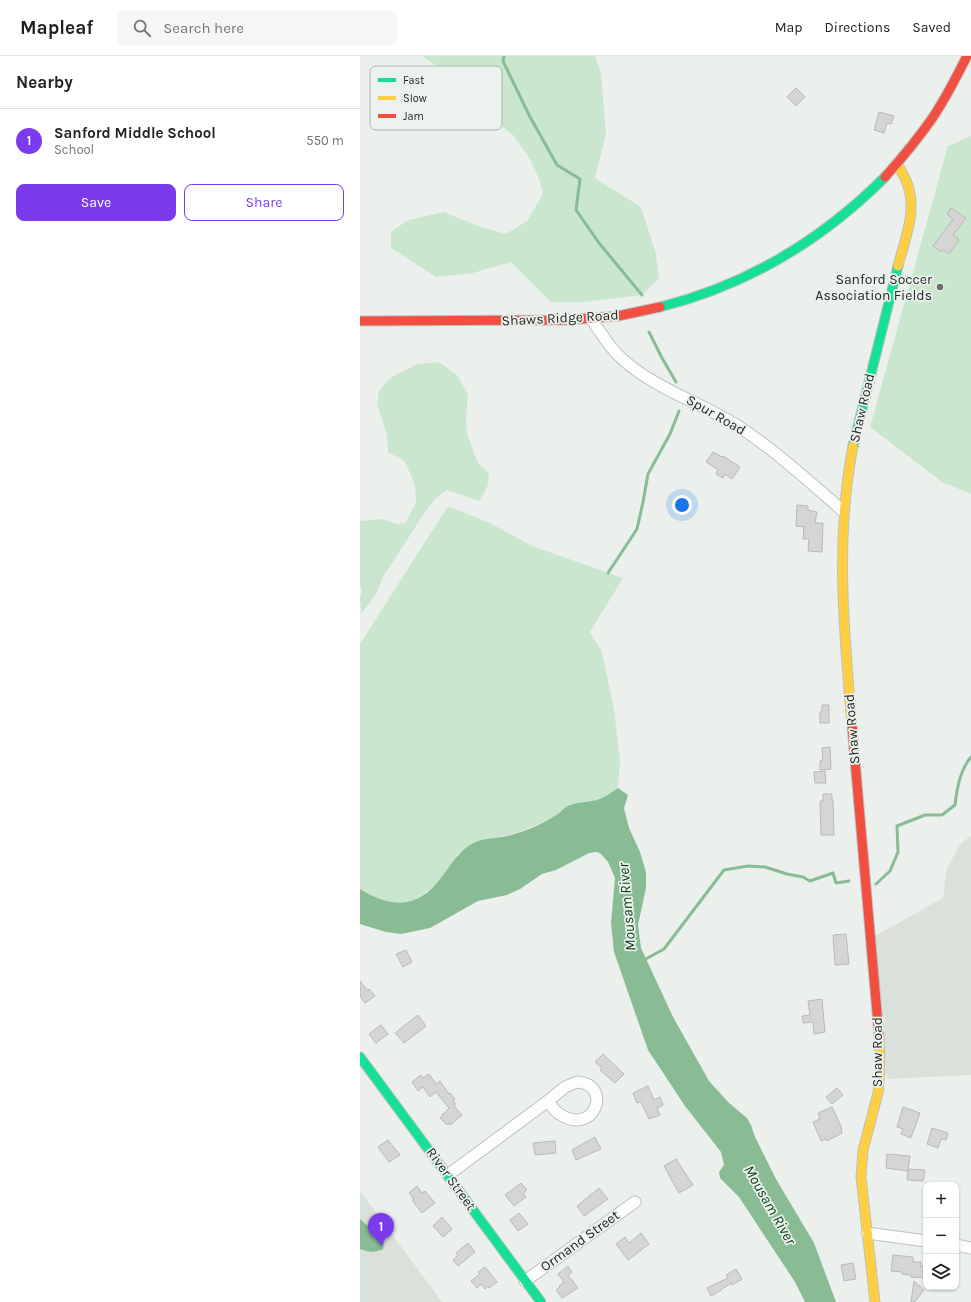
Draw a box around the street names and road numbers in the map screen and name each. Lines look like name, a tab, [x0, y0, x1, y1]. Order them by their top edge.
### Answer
street label: Shaws Ridge Road	[501, 306, 619, 330]
street label: Shaw Road	[846, 372, 878, 444]
street label: Spur Road	[683, 391, 749, 439]
street label: Shaw Road	[840, 693, 864, 765]
street label: Shaw Road	[869, 1017, 886, 1087]
street label: River Street	[422, 1144, 480, 1214]
street label: Ormand Street	[537, 1207, 623, 1275]

